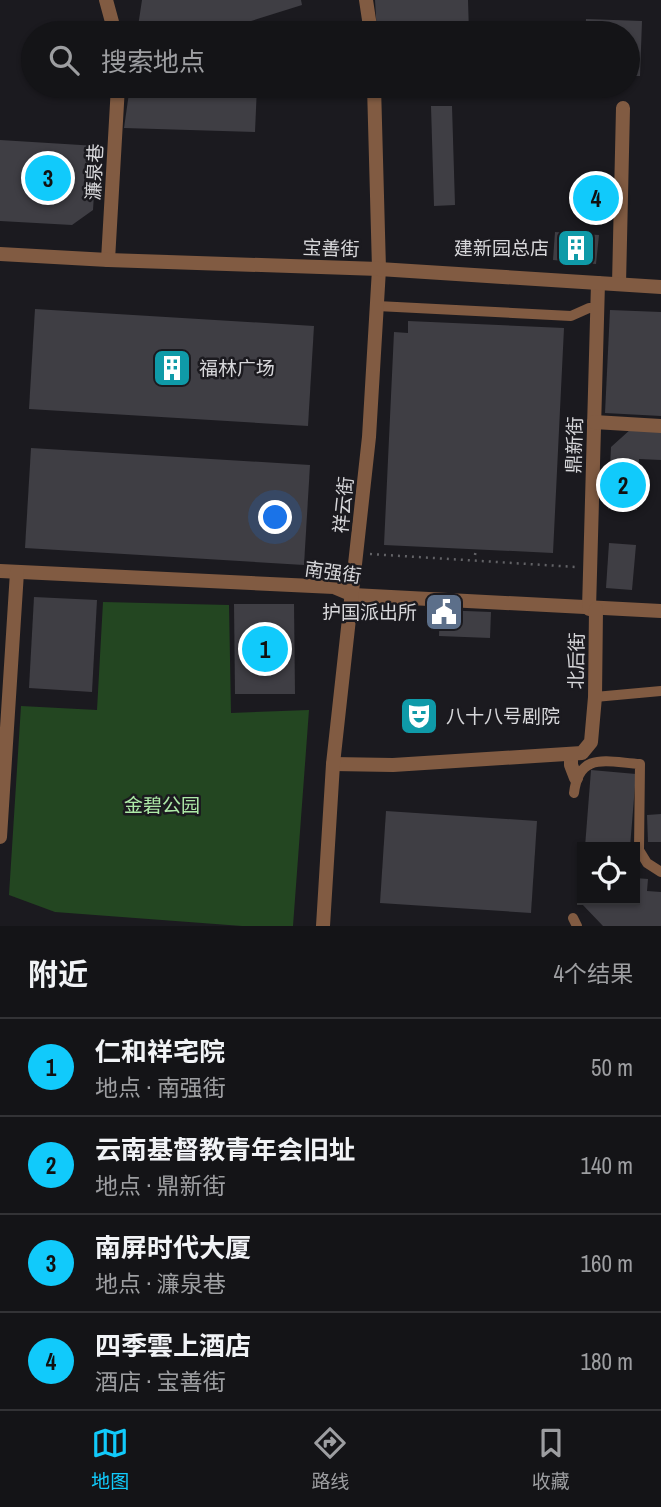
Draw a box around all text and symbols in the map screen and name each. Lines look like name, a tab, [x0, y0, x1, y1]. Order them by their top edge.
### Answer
search box	[21, 21, 640, 98]
icon: search	[45, 41, 83, 79]
text: 搜索地点	[101, 44, 205, 79]
street label: 濂泉巷	[80, 143, 108, 201]
pin: 3	[25, 152, 71, 204]
pin: 4	[573, 172, 619, 224]
building icon: 建新园总店	[555, 227, 597, 269]
street label: 宝善街	[302, 234, 360, 262]
place label: 建新园总店	[454, 235, 549, 261]
building icon: 福林广场	[151, 347, 193, 389]
place label: 福林广场	[199, 355, 275, 381]
street label: 鼎新街	[560, 416, 588, 474]
pin: 2	[600, 459, 646, 511]
street label: 祥云街	[327, 475, 359, 535]
your location	[258, 500, 292, 534]
street label: 南强街	[303, 555, 363, 589]
public building icon: 护国派出所	[423, 591, 465, 633]
place label: 护国派出所	[322, 599, 417, 625]
pin: 1	[242, 623, 288, 675]
street label: 北后街	[563, 632, 589, 690]
theatre icon: 八十八号剧院	[398, 695, 440, 737]
place label: 八十八号剧院	[446, 703, 560, 729]
park label: 金碧公园	[124, 792, 200, 818]
map controls	[577, 842, 640, 905]
button: locate	[577, 842, 640, 905]
text: 附近	[28, 954, 88, 994]
text: 4个结果	[554, 958, 633, 989]
text: 仁和祥宅院	[95, 1034, 225, 1069]
text: 1	[46, 1052, 56, 1083]
text: 50 m	[591, 1052, 633, 1083]
text: 地点 · 南强街	[95, 1072, 226, 1103]
text: 云南基督教青年会旧址	[95, 1132, 355, 1167]
text: 2	[46, 1150, 56, 1181]
text: 140 m	[581, 1150, 633, 1181]
text: 地点 · 鼎新街	[95, 1170, 226, 1201]
text: 南屏时代大厦	[95, 1230, 251, 1265]
text: 3	[46, 1248, 56, 1279]
text: 160 m	[581, 1248, 633, 1279]
text: 地点 · 濂泉巷	[95, 1268, 226, 1299]
text: 四季雲上酒店	[95, 1328, 251, 1363]
text: 4	[46, 1346, 56, 1377]
text: 180 m	[581, 1346, 633, 1377]
text: 酒店 · 宝善街	[95, 1366, 226, 1397]
tab: 地图	[91, 1424, 129, 1494]
tab: 路线	[311, 1424, 350, 1494]
tab: 收藏	[532, 1424, 570, 1494]

